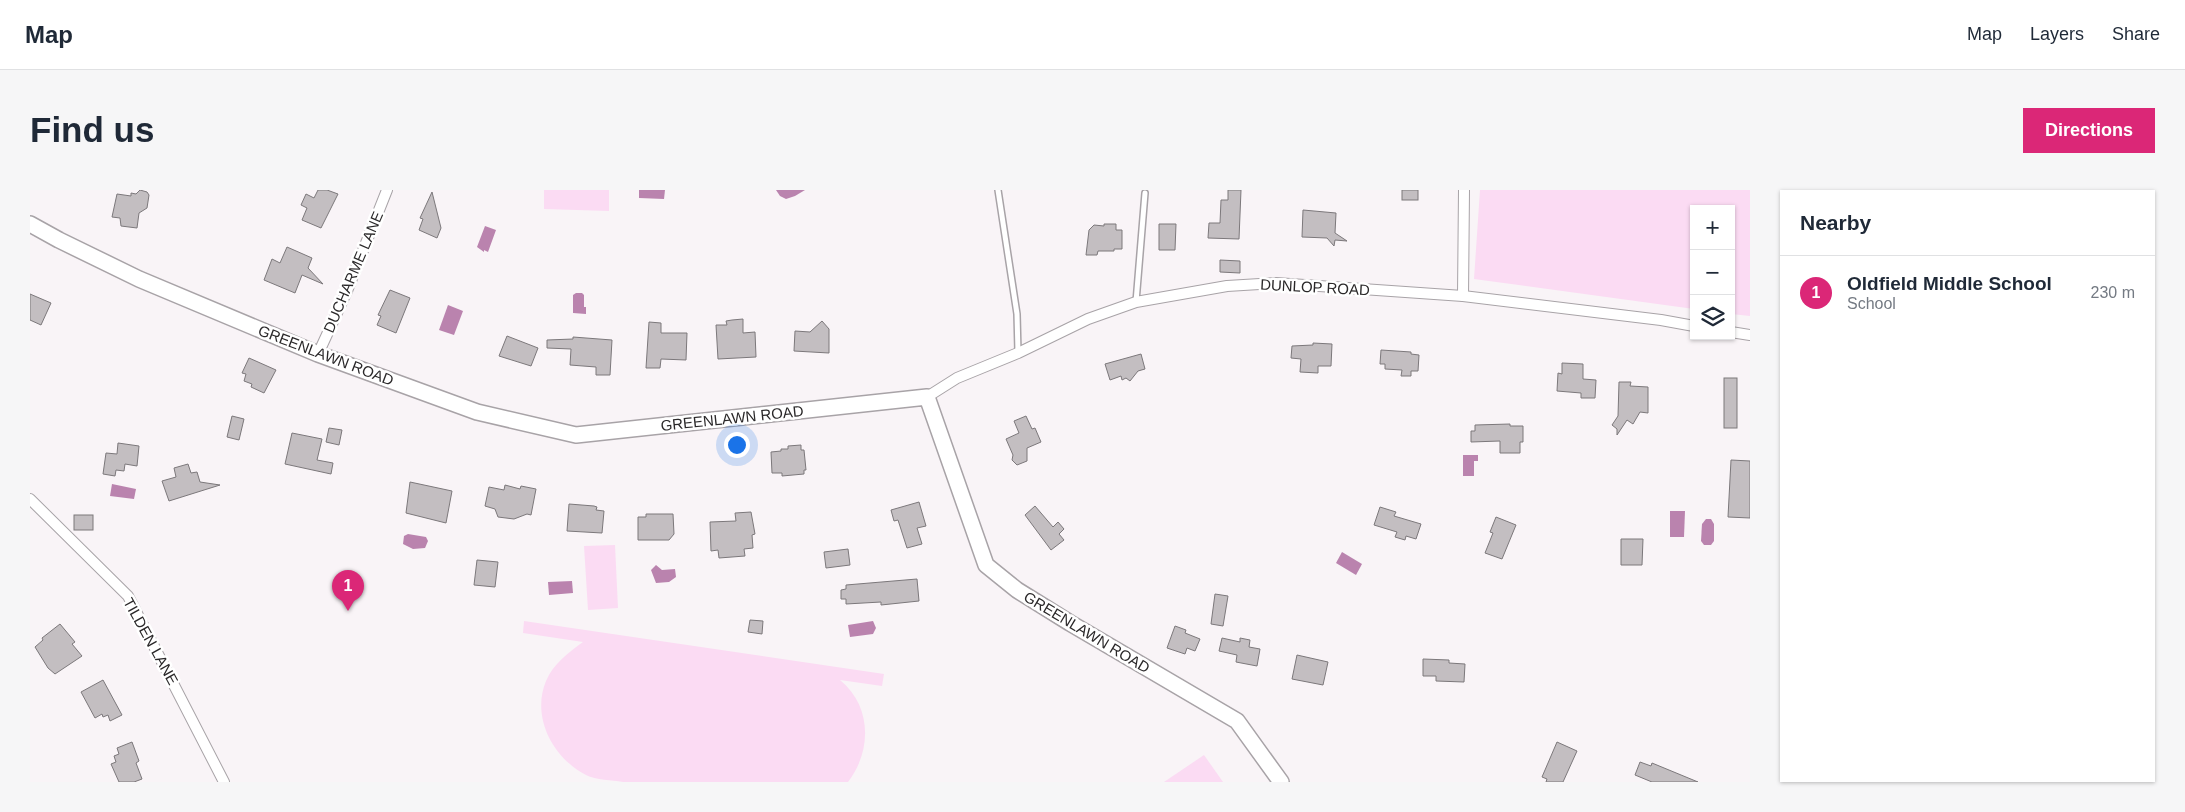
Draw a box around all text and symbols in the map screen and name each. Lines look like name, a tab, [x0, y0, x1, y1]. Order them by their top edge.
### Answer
text: Map	[25, 21, 73, 48]
text: Map	[1967, 24, 2002, 44]
text: Layers	[2030, 24, 2084, 44]
text: Share	[2112, 24, 2160, 44]
button: Directions	[2023, 108, 2155, 153]
text: Find us	[30, 110, 154, 149]
map controls	[1690, 205, 1735, 340]
button: +	[1690, 205, 1735, 250]
street label: DUCHARME LANE	[320, 209, 386, 335]
text: Nearby	[1800, 211, 1871, 234]
button: −	[1690, 250, 1735, 295]
text: Oldfield Middle School	[1847, 273, 2052, 294]
street label: DUNLOP ROAD	[1260, 276, 1370, 298]
text: 1	[1812, 284, 1820, 301]
text: 230 m	[2091, 284, 2135, 301]
button: layers	[1690, 295, 1735, 340]
text: School	[1847, 295, 1896, 312]
street label: GREENLAWN ROAD	[256, 321, 396, 389]
street label: GREENLAWN ROAD	[660, 402, 804, 434]
your location	[724, 432, 750, 458]
pin: 1	[332, 570, 364, 611]
street label: GREENLAWN ROAD	[1021, 588, 1153, 676]
street label: TILDEN LANE	[120, 595, 182, 687]

